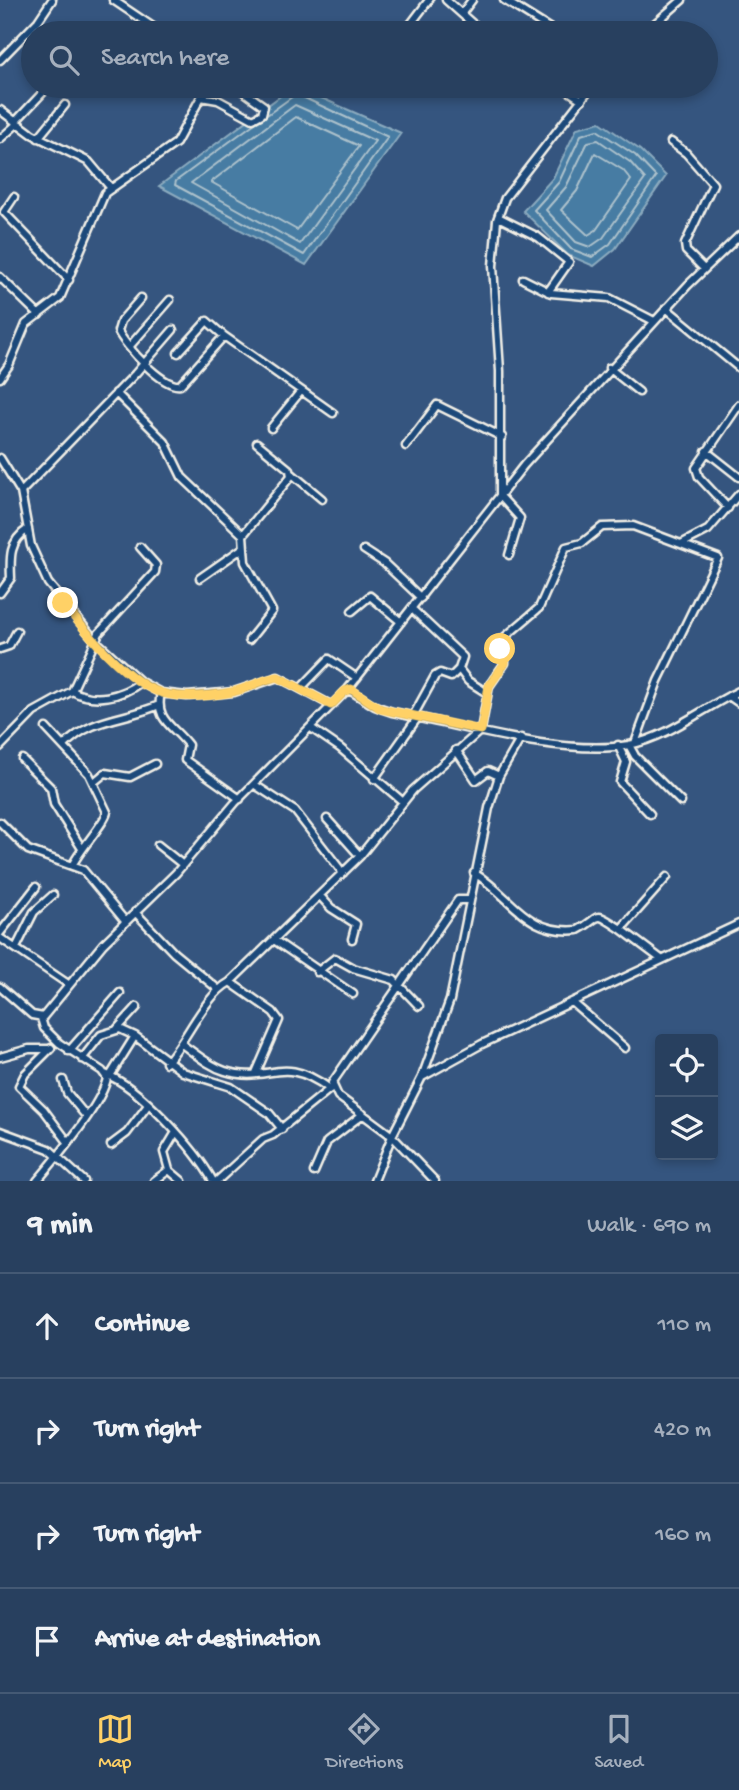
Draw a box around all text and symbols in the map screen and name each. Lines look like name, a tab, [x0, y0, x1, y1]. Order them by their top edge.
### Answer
search box	[21, 21, 718, 98]
icon: search	[45, 41, 83, 79]
text: Search here	[101, 44, 229, 75]
route end	[47, 587, 78, 618]
route start	[484, 633, 515, 664]
map controls	[655, 1034, 718, 1160]
button: locate	[655, 1034, 718, 1097]
button: layers	[655, 1097, 718, 1160]
text: 9 min	[28, 1209, 92, 1244]
text: Walk · 690 m	[587, 1213, 711, 1240]
icon: ahead	[28, 1307, 66, 1345]
text: Continue	[95, 1310, 189, 1341]
text: 110 m	[658, 1312, 711, 1339]
icon: right	[28, 1412, 66, 1450]
text: Turn right	[95, 1415, 199, 1446]
text: 420 m	[654, 1417, 711, 1444]
icon: right	[28, 1517, 66, 1555]
text: Turn right	[95, 1520, 199, 1551]
text: 160 m	[655, 1522, 711, 1549]
icon: arrive	[28, 1622, 66, 1660]
text: Arrive at destination	[95, 1625, 320, 1656]
tab: Map	[96, 1710, 134, 1775]
tab: Directions	[326, 1710, 403, 1775]
tab: Saved	[594, 1710, 643, 1775]

